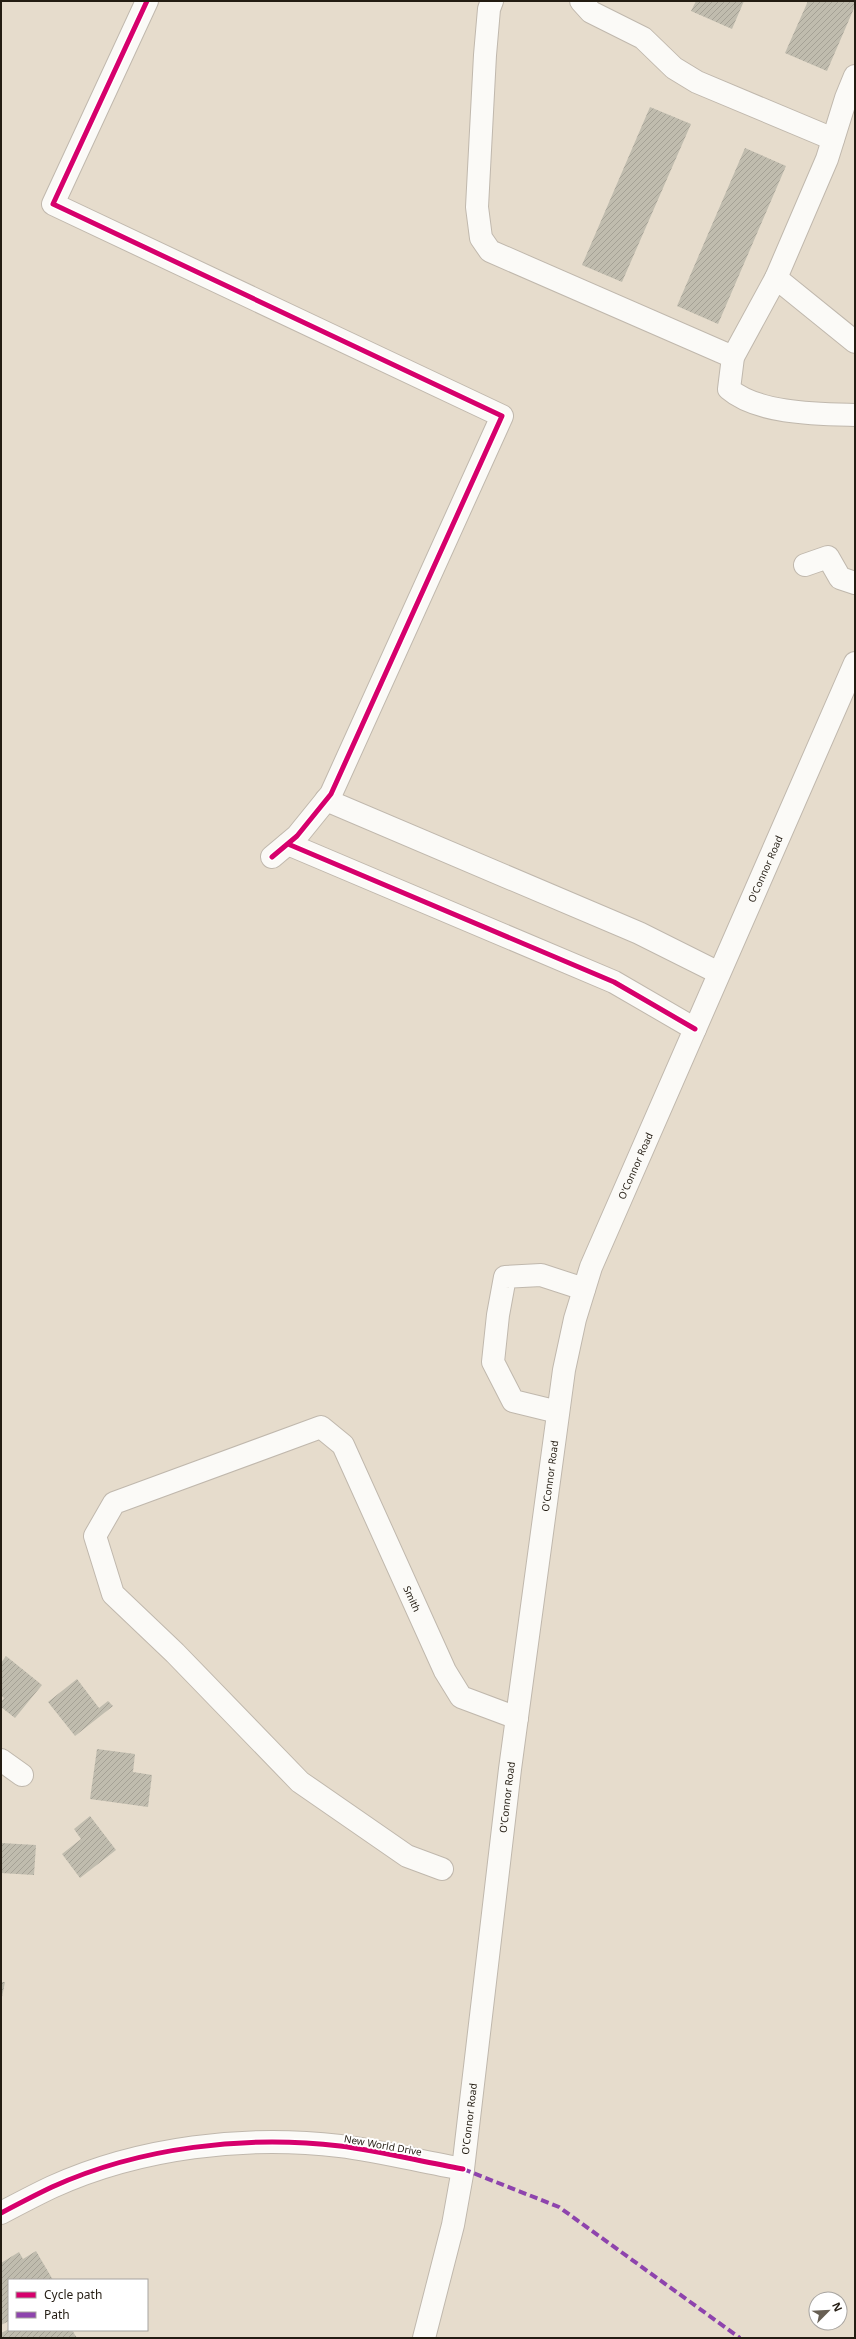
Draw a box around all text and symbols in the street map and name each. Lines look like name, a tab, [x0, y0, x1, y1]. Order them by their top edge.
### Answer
street label: O'Connor Road	[744, 833, 786, 905]
street label: O'Connor Road	[614, 1130, 656, 1201]
street label: O'Connor Road	[538, 1439, 561, 1512]
street label: Smith	[400, 1583, 424, 1614]
street label: O'Connor Road	[496, 1761, 518, 1834]
street label: O'Connor Road	[458, 2082, 480, 2155]
street label: New World Drive	[343, 2131, 423, 2159]
legend	[8, 2279, 148, 2331]
text: Cycle path	[44, 2286, 102, 2303]
north arrow	[808, 2291, 848, 2331]
text: N	[829, 2300, 846, 2314]
text: Path	[44, 2306, 70, 2323]

